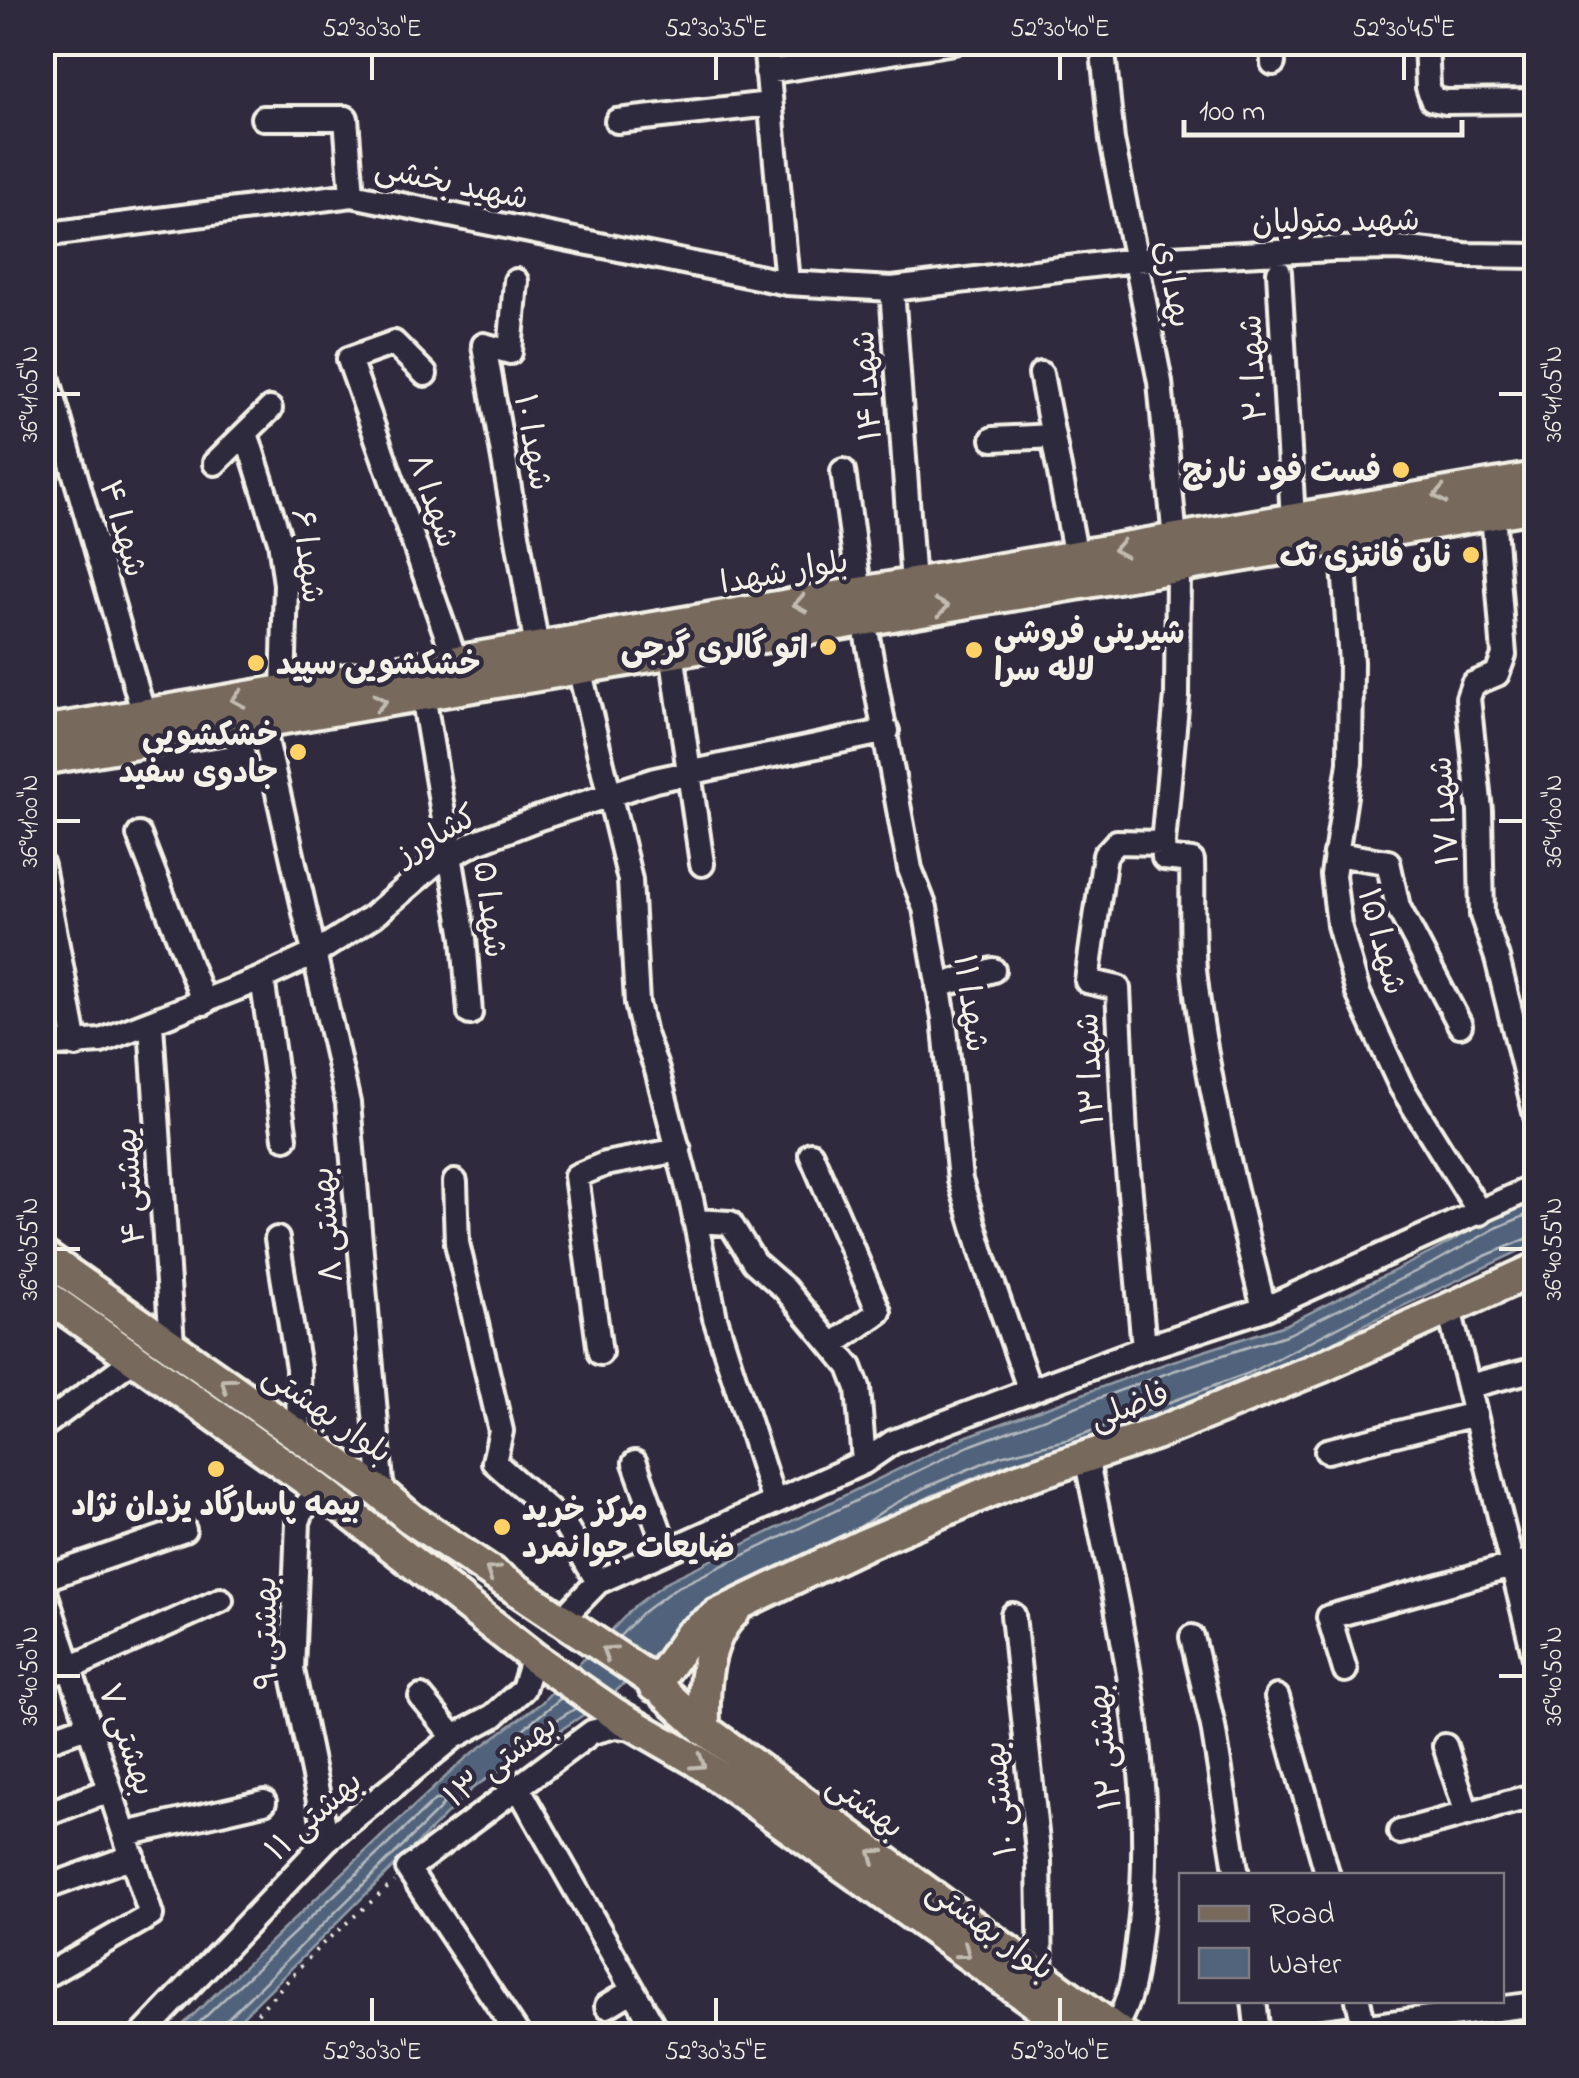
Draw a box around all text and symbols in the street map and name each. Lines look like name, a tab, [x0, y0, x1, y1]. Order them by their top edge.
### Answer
text: 52°30'30"E	[322, 12, 422, 48]
text: 52°30'35"E	[665, 12, 767, 48]
text: 52°30'40"E	[1010, 12, 1110, 48]
text: 52°30'45"E	[1353, 12, 1455, 48]
scale bar	[1184, 75, 1462, 137]
text: 100 m	[1199, 91, 1265, 135]
street label: شهید بخشی	[370, 146, 532, 225]
street label: شهید متولیان	[1252, 199, 1420, 248]
street label: بهداری	[1139, 237, 1202, 333]
street label: شهدا ۲۰	[1229, 313, 1282, 423]
street label: شهدا ۱۴	[842, 329, 897, 443]
text: 36°41'05"N	[13, 346, 49, 442]
text: 36°41'05"N	[1537, 346, 1573, 442]
street label: شهدا ۱۰	[499, 391, 562, 495]
street label: شهدا ۸	[393, 447, 469, 555]
place label: فست فود نارنج	[1182, 450, 1381, 497]
marker: فست فود نارنج	[1390, 459, 1412, 481]
street label: شهدا ۴	[84, 475, 157, 583]
one-way arrow	[1432, 484, 1449, 505]
street label: شهدا ۶	[276, 507, 335, 606]
place label: نان فانتزی تک	[1279, 535, 1451, 582]
one-way arrow	[1112, 538, 1128, 559]
street label: بلوار شهدا	[717, 540, 852, 609]
marker: نان فانتزی تک	[1460, 544, 1482, 566]
one-way arrow	[791, 593, 808, 614]
one-way arrow	[934, 597, 950, 618]
place label: شیرینی فروشی لاله سرا	[994, 612, 1185, 696]
place label: اتو گالری گرجی	[621, 627, 808, 674]
marker: اتو گالری گرجی	[817, 636, 839, 658]
marker: شیرینی فروشی لاله سرا	[963, 639, 985, 661]
place label: خشکشویی سپید	[276, 643, 481, 690]
marker: خشکشویی سپید	[245, 652, 267, 674]
one-way arrow	[229, 688, 246, 709]
one-way arrow	[372, 692, 388, 713]
place label: خشکشویی جادوی سفید	[119, 714, 278, 798]
marker: خشکشویی جادوی سفید	[287, 741, 309, 763]
street label: شهدا ۱۷	[1419, 754, 1474, 867]
text: 36°41'00"N	[13, 774, 49, 868]
text: 36°41'00"N	[1537, 774, 1573, 868]
street label: کشاورز	[385, 795, 488, 881]
street label: شهدا ۵	[458, 858, 517, 961]
street label: شهدا ۱۵	[1343, 883, 1416, 1001]
street label: شهدا ۱۱	[938, 951, 999, 1056]
street label: شهدا ۱۳	[1066, 1011, 1119, 1127]
street label: یهشتی ۴	[105, 1125, 160, 1246]
street label: بهشتی ۸	[301, 1165, 358, 1285]
text: 36°40'55"N	[13, 1197, 49, 1301]
text: 36°40'55"N	[1537, 1197, 1573, 1301]
street label: بلوار بهشتی	[252, 1354, 400, 1478]
street label: فاضلی	[1084, 1372, 1177, 1444]
one-way arrow	[220, 1378, 238, 1396]
marker: بیمه پاسارگاد یزدان نژاد	[205, 1458, 227, 1480]
place label: بیمه پاسارگاد یزدان نژاد	[71, 1484, 361, 1531]
place label: مرکز خرید ضایعات جوانمرد	[522, 1489, 735, 1573]
marker: مرکز خرید ضایعات جوانمرد	[491, 1516, 513, 1538]
one-way arrow	[484, 1566, 502, 1585]
street label: بهشتی ۹	[244, 1575, 293, 1690]
text: 36°40'50"N	[13, 1626, 49, 1726]
text: 36°40'50"N	[1537, 1626, 1573, 1726]
one-way arrow	[601, 1646, 619, 1665]
street label: بهشتی ۷	[83, 1677, 166, 1803]
street label: بهشتی ۱۲	[1076, 1681, 1137, 1812]
street label: بهشتی ۱۳	[435, 1704, 569, 1821]
street label: بهشتی ۱۰	[973, 1738, 1032, 1859]
one-way arrow	[688, 1751, 706, 1770]
street label: بهشتی ۱۱	[256, 1761, 375, 1874]
street label: بهشتی	[815, 1764, 913, 1852]
one-way arrow	[868, 1849, 886, 1867]
street label: بلوار بهشتی	[915, 1869, 1063, 1994]
legend	[1179, 1873, 1504, 2003]
text: Road	[1269, 1894, 1334, 1938]
one-way arrow	[952, 1940, 971, 1958]
text: Water	[1269, 1944, 1342, 1988]
text: 52°30'30"E	[322, 2035, 422, 2071]
text: 52°30'35"E	[665, 2035, 767, 2071]
text: 52°30'40"E	[1010, 2035, 1110, 2071]

